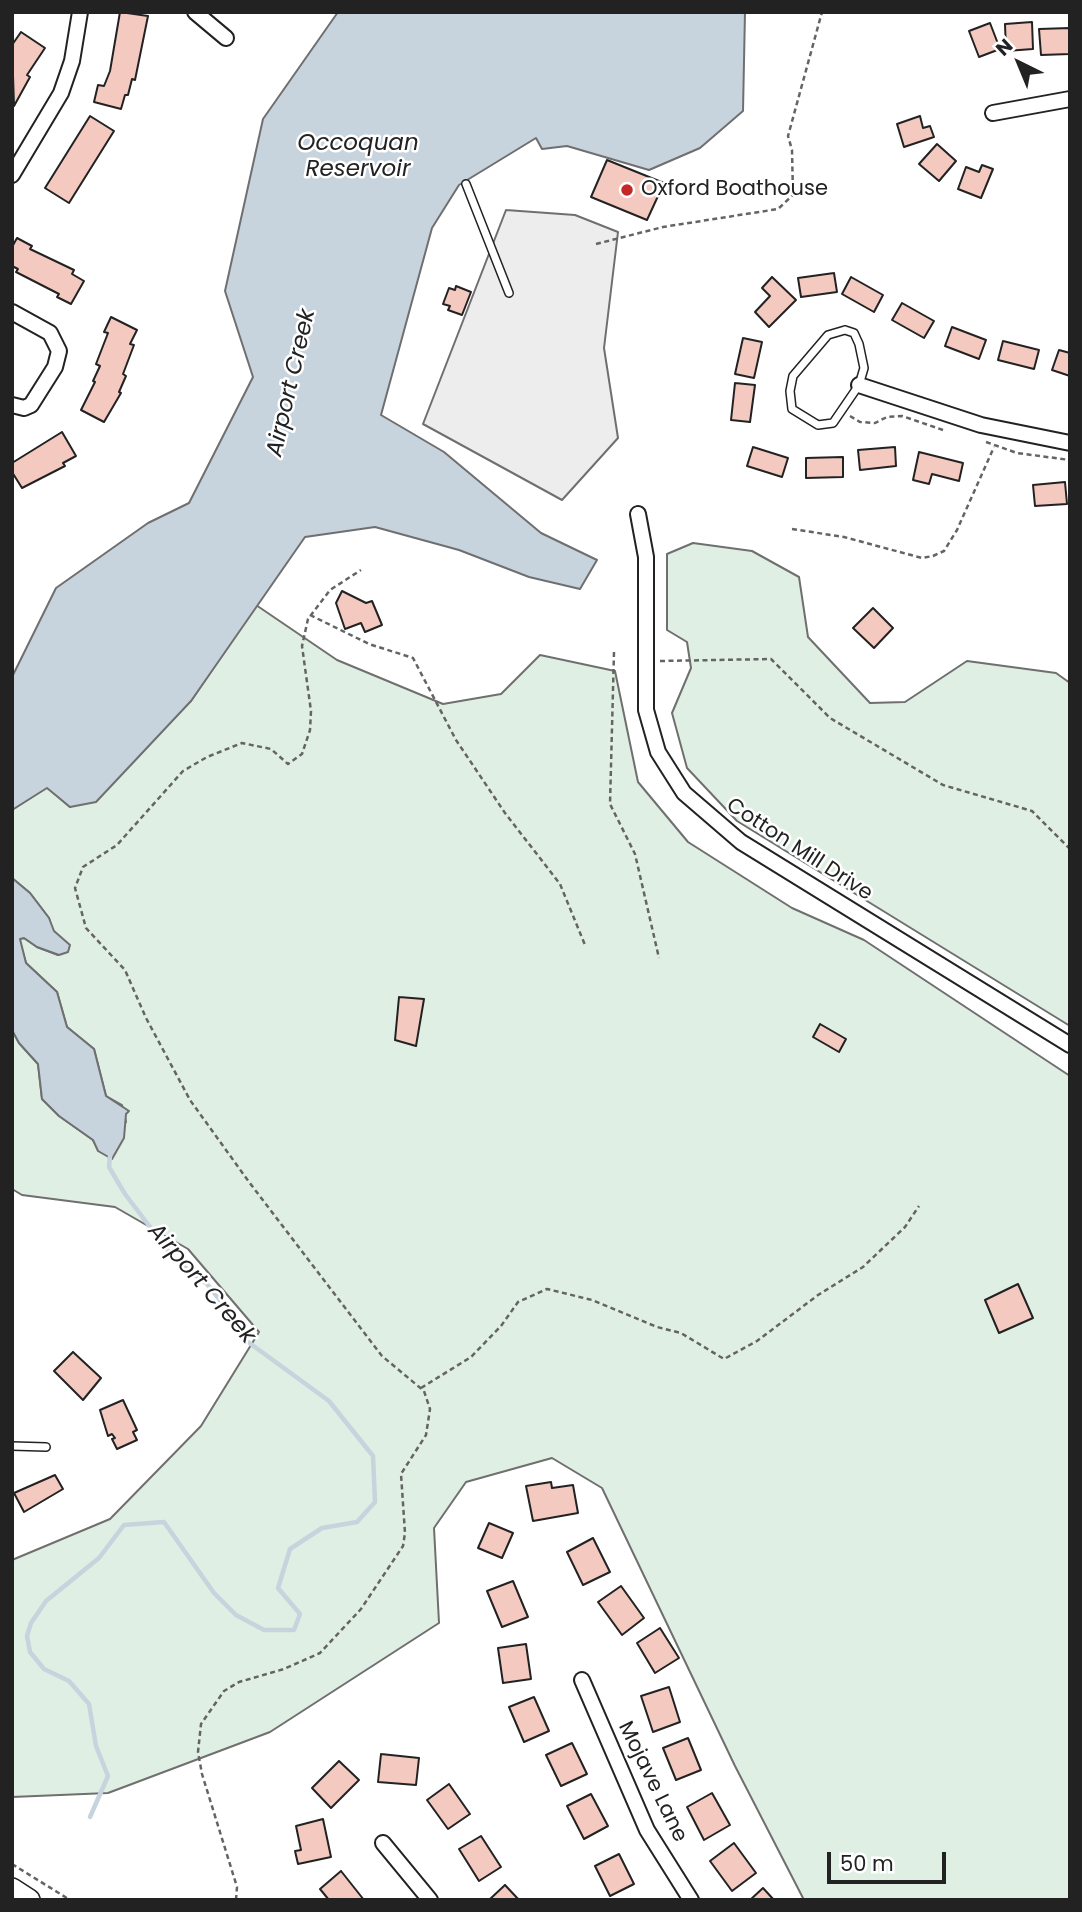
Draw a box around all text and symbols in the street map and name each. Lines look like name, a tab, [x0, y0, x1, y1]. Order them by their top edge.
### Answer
north arrow	[984, 28, 1054, 98]
text: N	[990, 33, 1019, 62]
water label: Occoquan Reservoir	[297, 130, 419, 184]
place label: Oxford Boathouse	[641, 177, 828, 203]
marker: Oxford Boathouse	[619, 182, 635, 198]
water label: Airport Creek	[262, 307, 322, 459]
street label: Cotton Mill Drive	[721, 793, 877, 907]
water label: Airport Creek	[141, 1218, 261, 1350]
street label: Mojave Lane	[612, 1718, 692, 1846]
scale bar	[830, 1839, 949, 1883]
text: 50 m	[840, 1849, 894, 1878]

